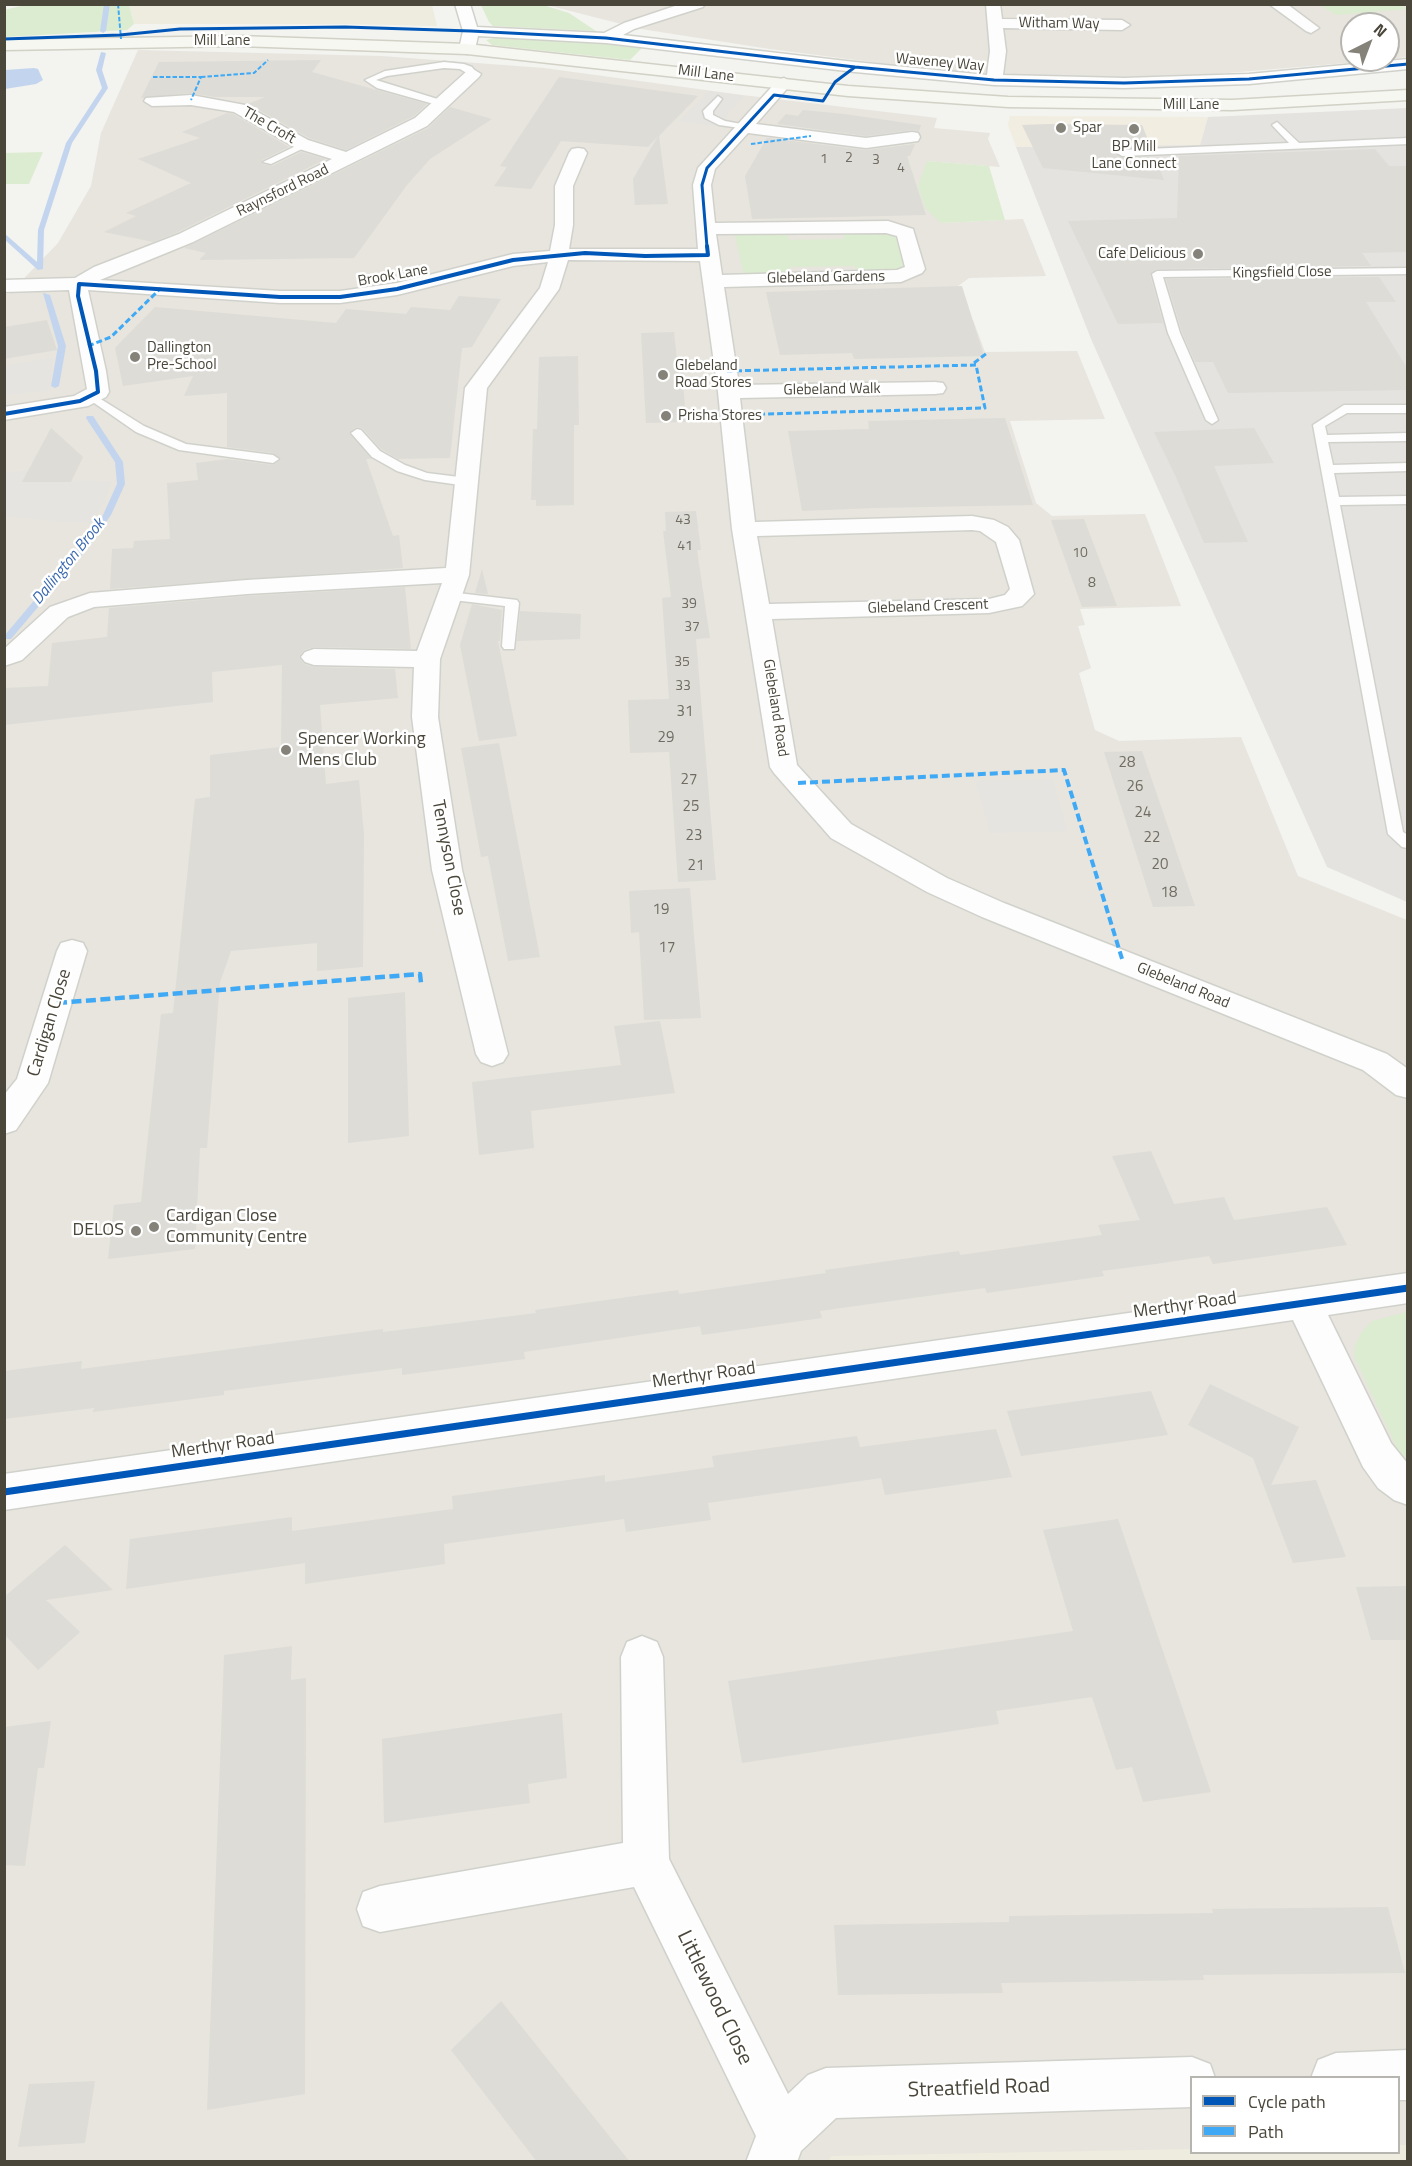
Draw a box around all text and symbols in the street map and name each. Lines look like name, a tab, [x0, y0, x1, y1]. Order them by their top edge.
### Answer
north arrow	[1340, 12, 1400, 72]
street label: Witham Way	[1018, 14, 1100, 34]
text: N	[1369, 17, 1393, 43]
street label: Mill Lane	[194, 32, 250, 50]
street label: Waveney Way	[895, 50, 985, 76]
street label: Mill Lane	[677, 62, 735, 86]
street label: Mill Lane	[1163, 96, 1219, 114]
street label: The Croft	[239, 104, 299, 148]
place label: Spar	[1073, 119, 1102, 137]
marker: Spar	[1054, 121, 1068, 135]
marker: BP Mill Lane Connect	[1127, 122, 1141, 136]
place label: BP Mill Lane Connect	[1091, 138, 1177, 173]
house number: 2	[845, 151, 853, 167]
house number: 1	[820, 152, 828, 168]
house number: 3	[872, 153, 880, 169]
street label: Raynsford Road	[234, 161, 332, 221]
house number: 4	[897, 161, 905, 177]
place label: Cafe Delicious	[1098, 245, 1186, 263]
marker: Cafe Delicious	[1191, 247, 1205, 261]
street label: Brook Lane	[357, 261, 429, 291]
street label: Kingsfield Close	[1232, 263, 1332, 283]
street label: Glebeland Gardens	[767, 268, 885, 288]
place label: Dallington Pre-School	[147, 339, 217, 374]
marker: Dallington Pre-School	[128, 350, 142, 364]
place label: Glebeland Road Stores	[675, 357, 752, 392]
marker: Glebeland Road Stores	[656, 368, 670, 382]
street label: Glebeland Walk	[783, 380, 881, 400]
place label: Prisha Stores	[678, 407, 762, 425]
marker: Prisha Stores	[659, 409, 673, 423]
house number: 43	[675, 513, 691, 529]
water label: Dallington Brook	[29, 515, 109, 609]
house number: 41	[677, 539, 693, 555]
house number: 10	[1072, 546, 1088, 562]
house number: 8	[1088, 576, 1096, 592]
street label: Glebeland Crescent	[867, 596, 989, 618]
house number: 39	[681, 597, 697, 613]
house number: 37	[684, 620, 700, 636]
house number: 35	[674, 655, 690, 671]
street label: Glebeland Road	[758, 658, 792, 758]
house number: 33	[675, 679, 691, 695]
house number: 31	[677, 703, 693, 721]
place label: Spencer Working Mens Club	[298, 729, 426, 771]
house number: 29	[658, 729, 674, 747]
marker: Spencer Working Mens Club	[279, 743, 293, 757]
house number: 28	[1119, 754, 1135, 772]
house number: 27	[681, 771, 697, 789]
house number: 26	[1127, 778, 1143, 796]
street label: Tennyson Close	[426, 798, 470, 918]
house number: 25	[683, 798, 699, 816]
house number: 24	[1135, 804, 1151, 822]
house number: 23	[686, 827, 702, 845]
house number: 22	[1144, 829, 1160, 847]
house number: 20	[1152, 856, 1168, 874]
house number: 21	[688, 857, 704, 875]
house number: 18	[1161, 884, 1177, 902]
house number: 19	[653, 901, 669, 919]
house number: 17	[659, 939, 675, 957]
street label: Glebeland Road	[1134, 959, 1232, 1013]
street label: Cardigan Close	[23, 967, 77, 1079]
place label: Cardigan Close Community Centre	[166, 1206, 307, 1248]
place label: DELOS	[73, 1220, 124, 1242]
marker: Cardigan Close Community Centre	[147, 1220, 161, 1234]
marker: DELOS	[129, 1224, 143, 1238]
street label: Merthyr Road	[1132, 1288, 1238, 1324]
street label: Merthyr Road	[651, 1358, 757, 1394]
street label: Merthyr Road	[170, 1428, 276, 1464]
street label: Littlewood Close	[671, 1927, 757, 2069]
street label: Streatfield Road	[907, 2074, 1051, 2104]
legend	[1190, 2076, 1400, 2154]
text: Cycle path	[1248, 2088, 1326, 2115]
text: Path	[1248, 2118, 1284, 2145]

